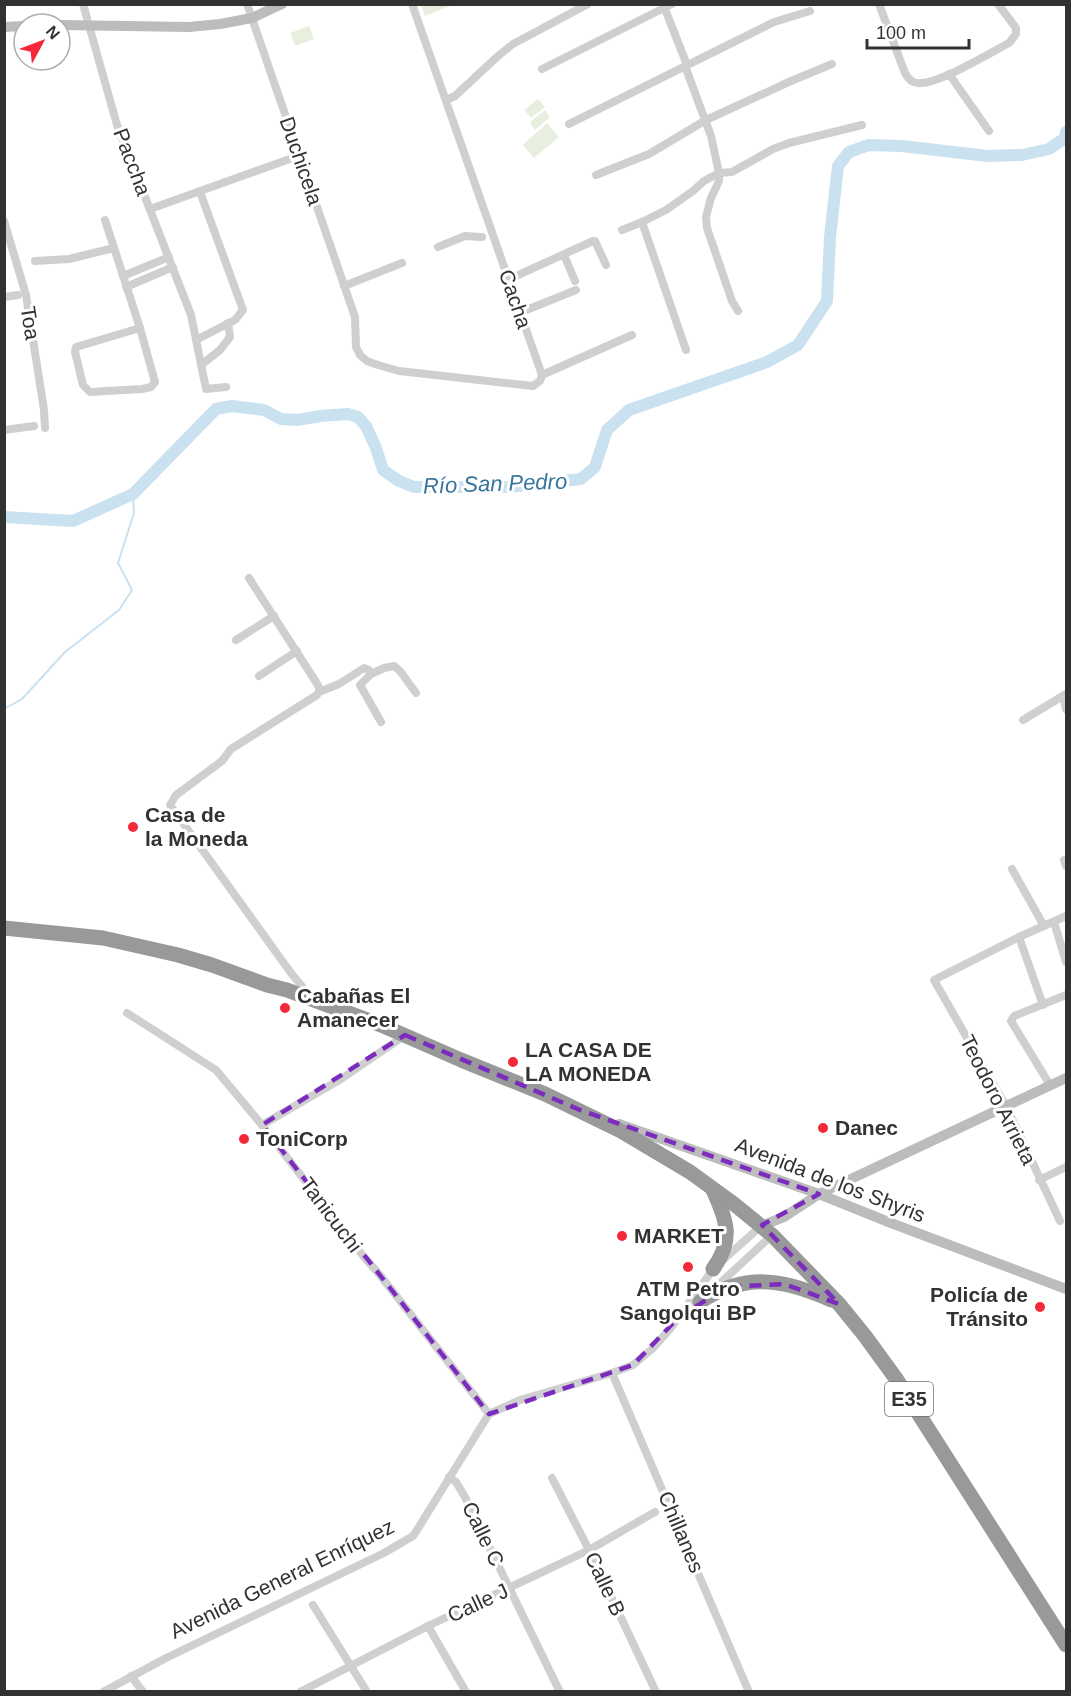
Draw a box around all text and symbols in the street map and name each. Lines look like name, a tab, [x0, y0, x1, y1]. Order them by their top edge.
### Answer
north arrow	[12, 12, 72, 72]
scale bar	[867, 12, 969, 50]
text: N	[43, 23, 63, 42]
text: 100 m	[876, 23, 926, 43]
street label: Duchicela	[276, 113, 327, 208]
street label: Paccha	[109, 125, 156, 199]
street label: Cacha	[495, 266, 536, 332]
street label: Toa	[16, 304, 45, 342]
water label: Río San Pedro	[422, 468, 568, 499]
place label: Casa de la Moneda	[145, 803, 248, 850]
marker: Casa de la Moneda	[126, 820, 140, 834]
place label: Cabañas El Amanecer	[297, 984, 410, 1031]
marker: Cabañas El Amanecer	[278, 1001, 292, 1015]
street label: Teodoro Arrieta	[956, 1031, 1041, 1169]
place label: LA CASA DE LA MONEDA	[525, 1038, 652, 1085]
marker: LA CASA DE LA MONEDA	[506, 1055, 520, 1069]
place label: Danec	[835, 1116, 898, 1139]
marker: Danec	[816, 1121, 830, 1135]
place label: ToniCorp	[256, 1127, 348, 1150]
marker: ToniCorp	[237, 1132, 251, 1146]
street label: Avenida de los Shyris	[732, 1133, 928, 1226]
street label: Tanicuchi	[296, 1173, 367, 1257]
place label: MARKET	[634, 1224, 724, 1247]
marker: MARKET	[615, 1229, 629, 1243]
marker: ATM Petro Sangolqui BP	[681, 1260, 695, 1274]
place label: ATM Petro Sangolqui BP	[620, 1277, 756, 1324]
place label: Policía de Tránsito	[930, 1283, 1028, 1330]
marker: Policía de Tránsito	[1033, 1300, 1047, 1314]
road number: E35	[885, 1382, 933, 1416]
street label: Chillanes	[654, 1488, 709, 1576]
street label: Calle C	[458, 1498, 509, 1570]
street label: Avenida General Enríquez	[166, 1514, 397, 1643]
street label: Calle B	[581, 1548, 630, 1619]
street label: Calle J	[444, 1579, 512, 1627]

